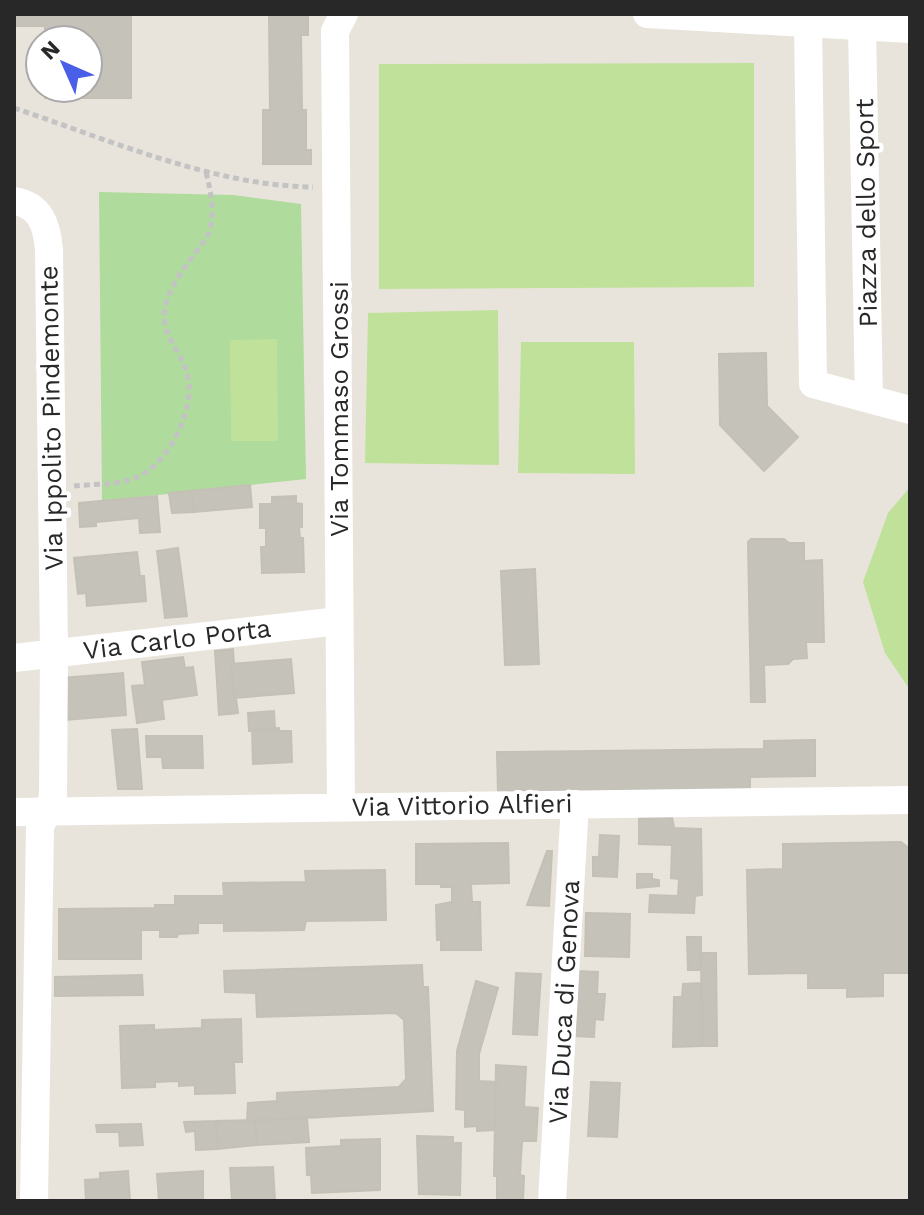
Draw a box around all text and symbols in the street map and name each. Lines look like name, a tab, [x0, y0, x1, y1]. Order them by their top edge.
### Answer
north arrow	[24, 24, 104, 104]
text: N	[36, 36, 65, 65]
street label: Piazza dello Sport	[849, 98, 883, 328]
street label: Via Ippolito Pindemonte	[33, 265, 69, 571]
street label: Via Tommaso Grossi	[324, 281, 354, 537]
street label: Via Carlo Porta	[81, 613, 273, 665]
street label: Via Vittorio Alfieri	[351, 788, 573, 822]
street label: Via Duca di Genova	[543, 879, 585, 1125]

